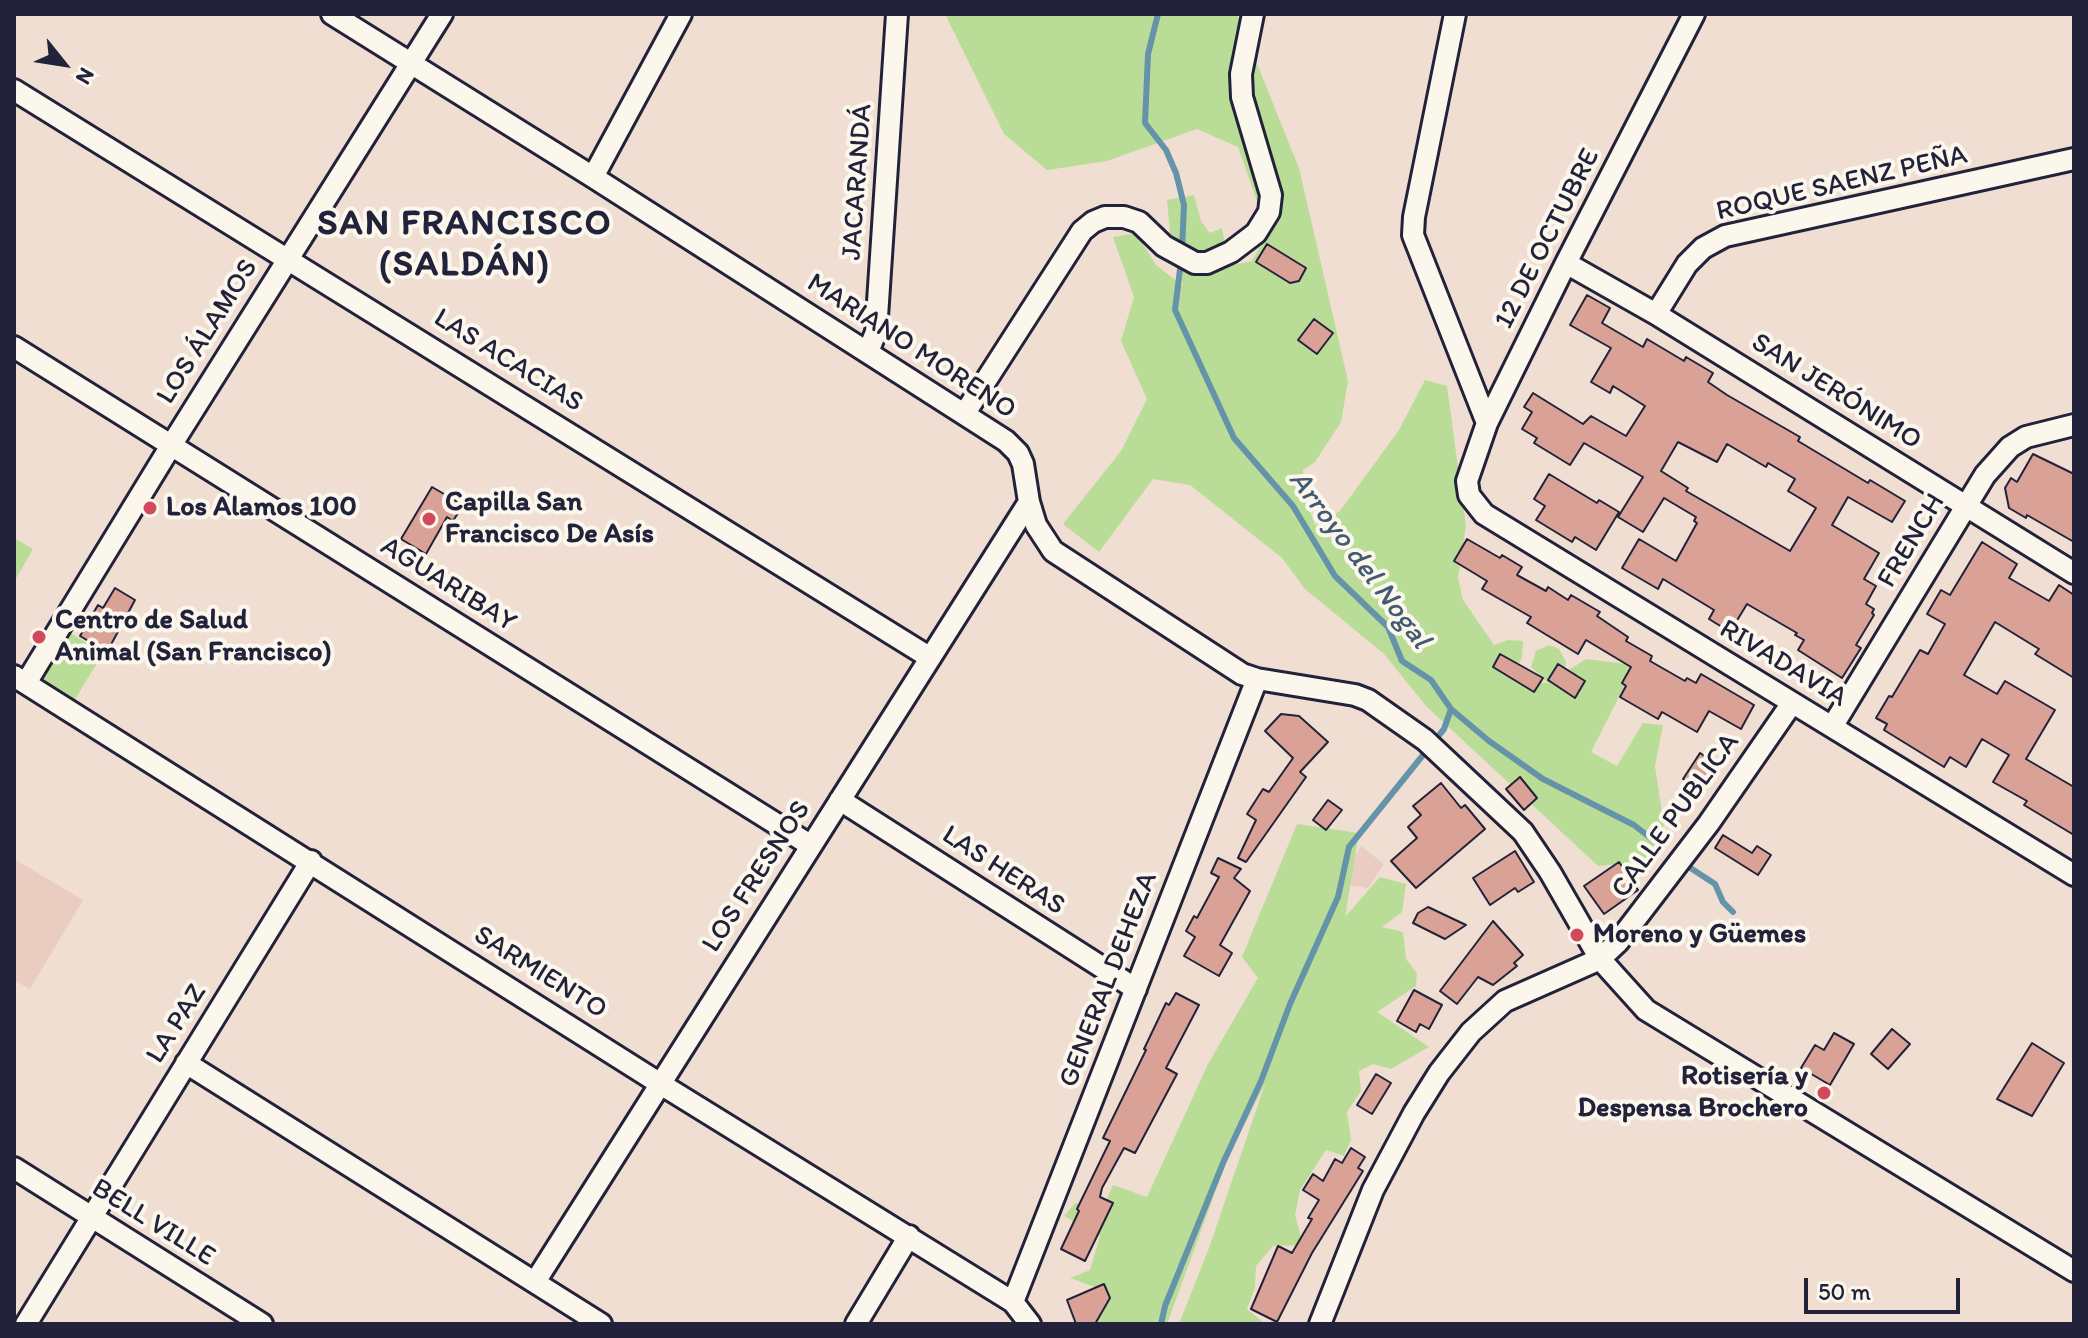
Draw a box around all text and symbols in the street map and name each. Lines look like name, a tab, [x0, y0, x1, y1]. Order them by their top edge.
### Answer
north arrow	[24, 24, 104, 104]
text: N	[70, 63, 101, 89]
street label: JACARANDÁ	[836, 103, 880, 261]
street label: ROQUE SAENZ PEÑA	[1713, 139, 1971, 229]
street label: 12 DE OCTUBRE	[1488, 143, 1608, 335]
district label: SAN FRANCISCO (SALDÁN)	[319, 203, 611, 288]
street label: LOS ÁLAMOS	[150, 253, 266, 411]
street label: MARIANO MORENO	[800, 267, 1022, 427]
street label: LAS ACACIAS	[427, 302, 589, 420]
street label: SAN JERÓNIMO	[1745, 326, 1927, 458]
water label: Arroyo del Nogal	[1280, 464, 1438, 656]
place label: Capilla San Francisco De Asís	[445, 486, 654, 552]
street label: FRENCH	[1871, 488, 1953, 594]
place label: Los Alamos 100	[166, 491, 357, 525]
marker: Los Alamos 100	[141, 499, 159, 517]
marker: Capilla San Francisco De Asís	[420, 510, 438, 528]
street label: AGUARIBAY	[374, 530, 522, 640]
place label: Centro de Salud Animal (San Francisco)	[55, 604, 332, 670]
street label: RIVADAVIA	[1713, 613, 1853, 715]
marker: Centro de Salud Animal (San Francisco)	[30, 628, 48, 646]
street label: CALLE PUBLICA	[1605, 727, 1747, 905]
street label: LOS FRESNOS	[696, 795, 818, 959]
street label: LAS HERAS	[935, 819, 1071, 923]
street label: GENERAL DEHEZA	[1052, 868, 1166, 1092]
place label: Moreno y Güemes	[1593, 918, 1806, 952]
street label: SARMIENTO	[467, 919, 613, 1027]
marker: Moreno y Güemes	[1568, 926, 1586, 944]
street label: LA PAZ	[140, 978, 214, 1070]
place label: Rotisería y Despensa Brochero	[1578, 1060, 1808, 1126]
marker: Rotisería y Despensa Brochero	[1815, 1084, 1833, 1102]
street label: BELL VILLE	[85, 1172, 221, 1274]
scale bar	[1808, 1262, 1964, 1312]
text: 50 m	[1818, 1277, 1871, 1306]

